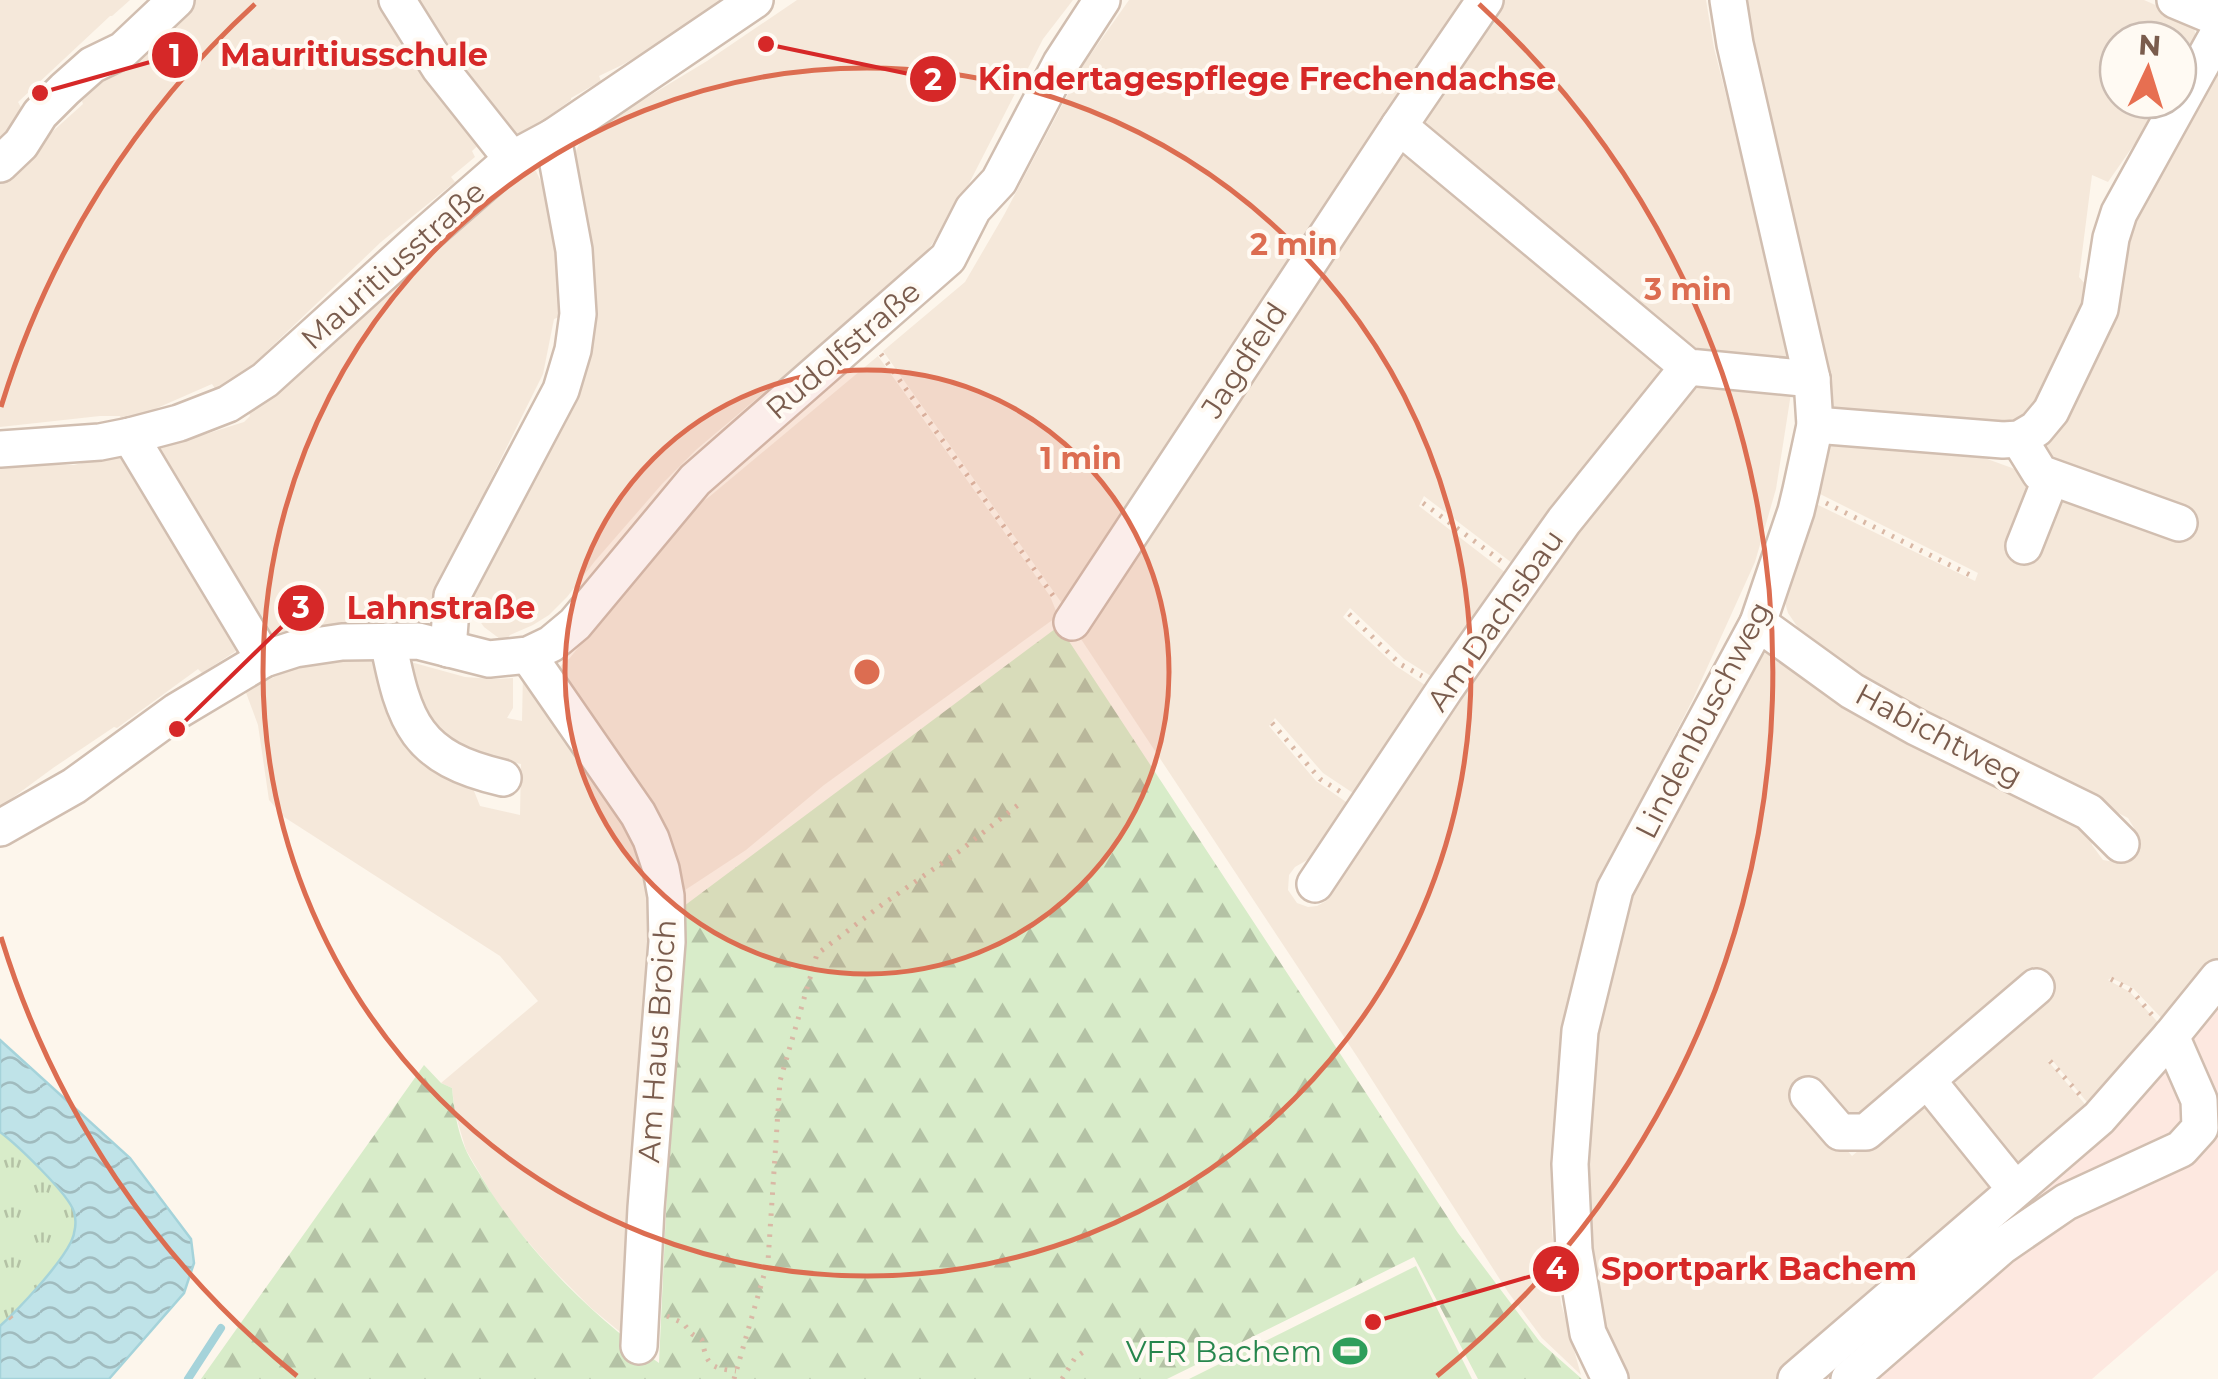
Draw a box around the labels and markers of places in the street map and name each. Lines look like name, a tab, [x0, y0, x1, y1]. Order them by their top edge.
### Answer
callout: Mauritiusschule	[150, 24, 508, 86]
callout: Kindertagespflege Frechendachse	[908, 48, 1576, 110]
callout: Lahnstraße	[276, 577, 555, 639]
centre of rings	[849, 654, 885, 690]
callout: Sportpark Bachem	[1531, 1238, 1937, 1300]
sports icon: VFR Bachem	[1331, 1332, 1369, 1370]
place label: VFR Bachem	[1126, 1333, 1322, 1370]

